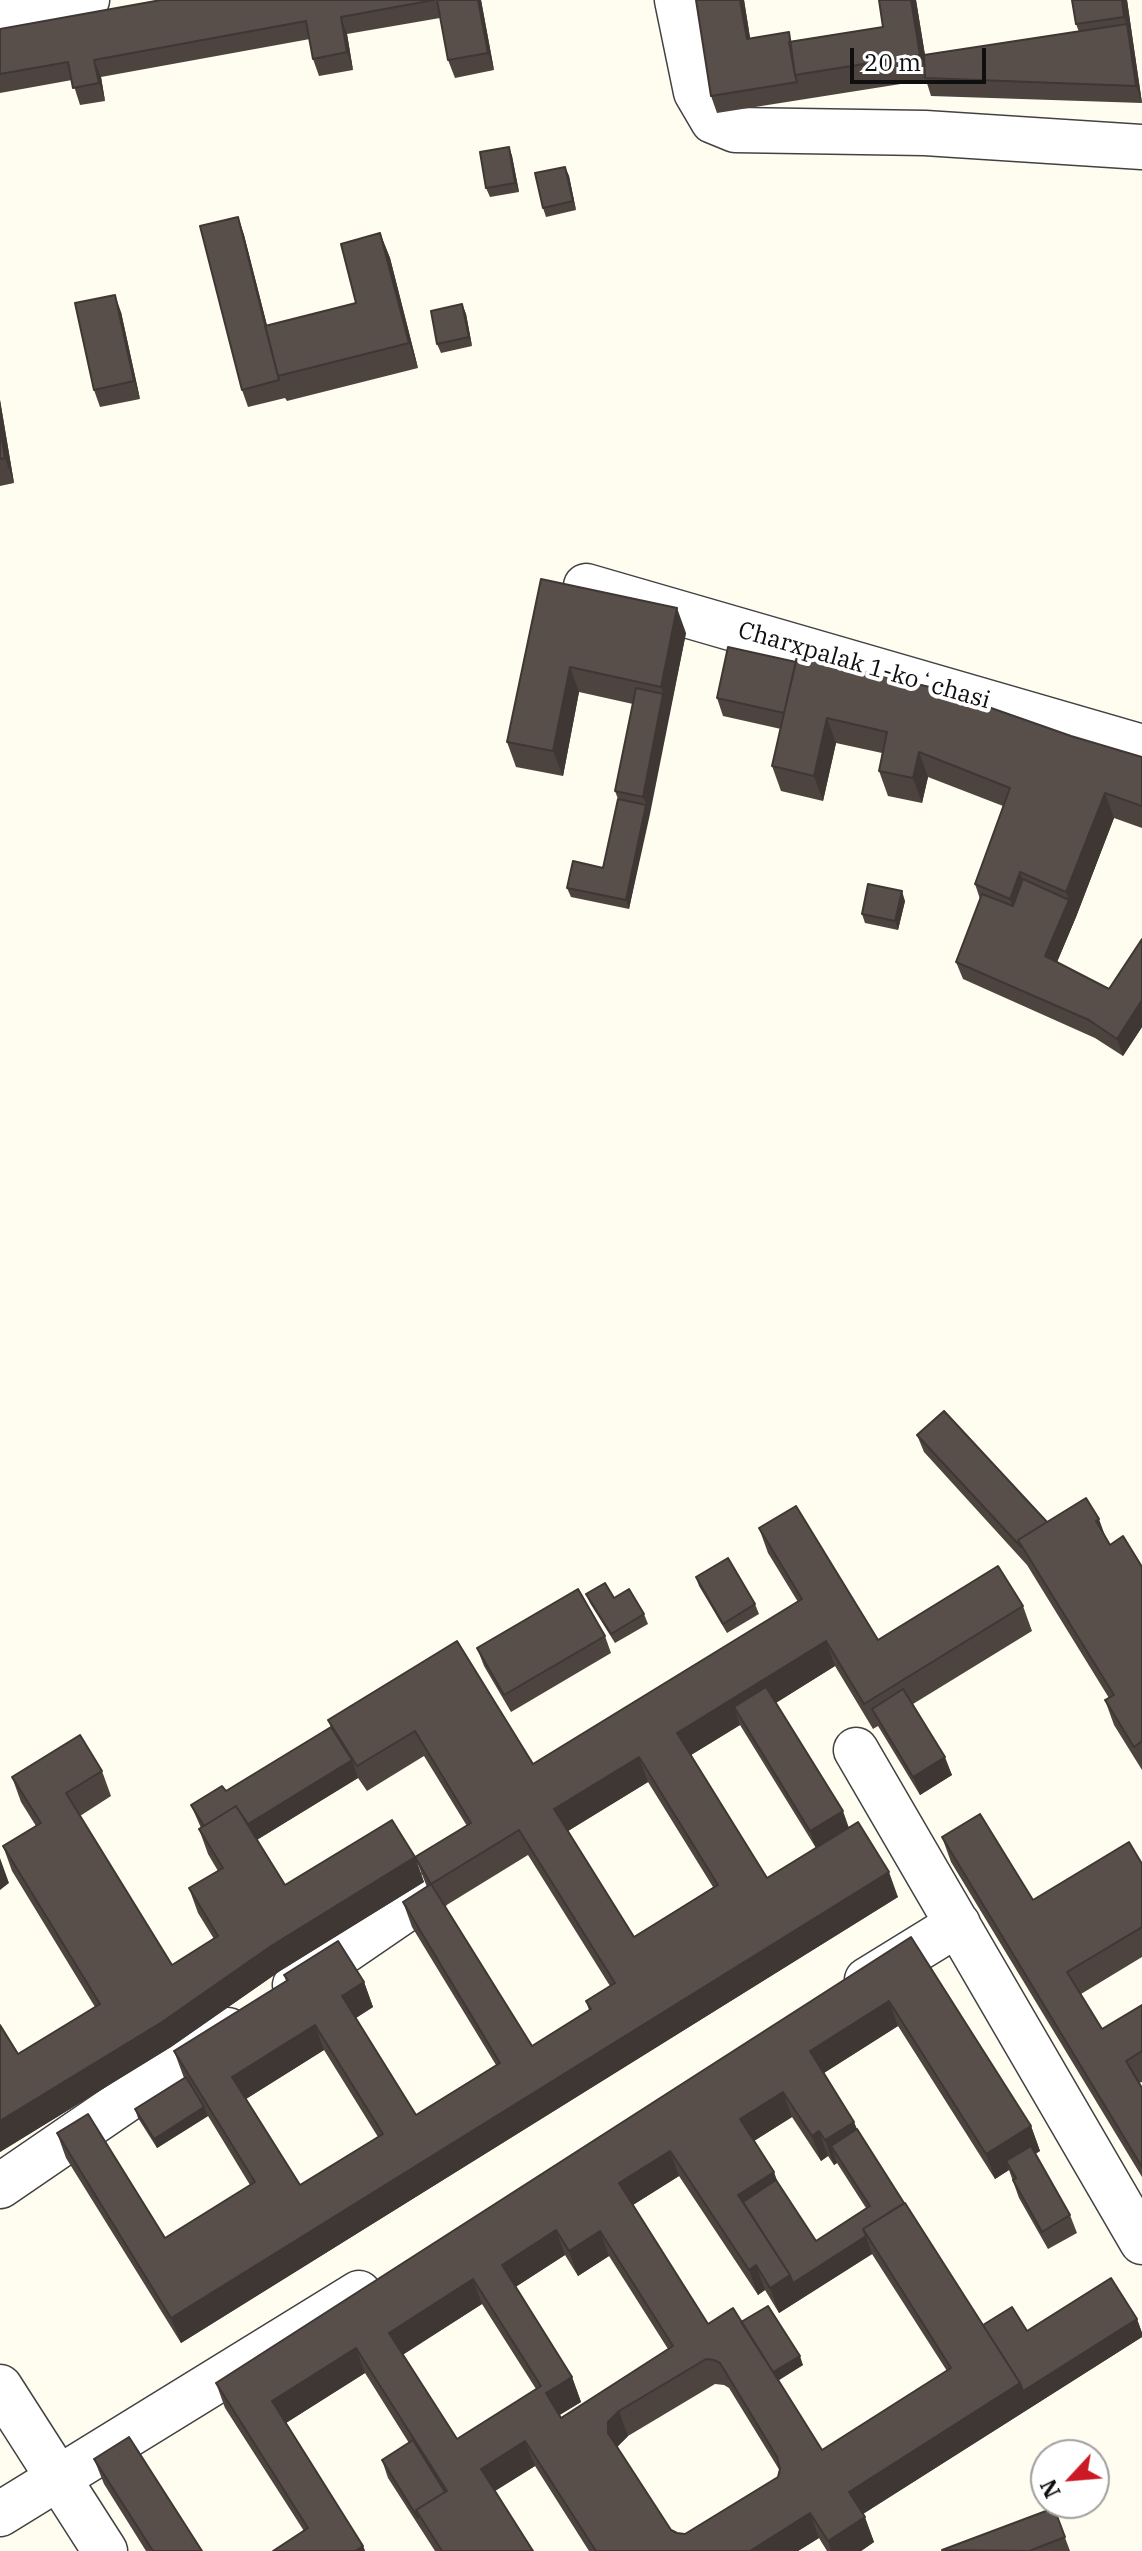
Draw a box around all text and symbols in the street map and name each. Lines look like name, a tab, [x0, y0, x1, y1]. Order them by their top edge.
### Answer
scale bar	[854, 32, 990, 82]
text: 20 m	[864, 46, 921, 78]
street label: Charxpalak 1-koʻchasi	[735, 616, 993, 716]
north arrow	[1030, 2439, 1110, 2519]
text: N	[1033, 2475, 1067, 2503]

